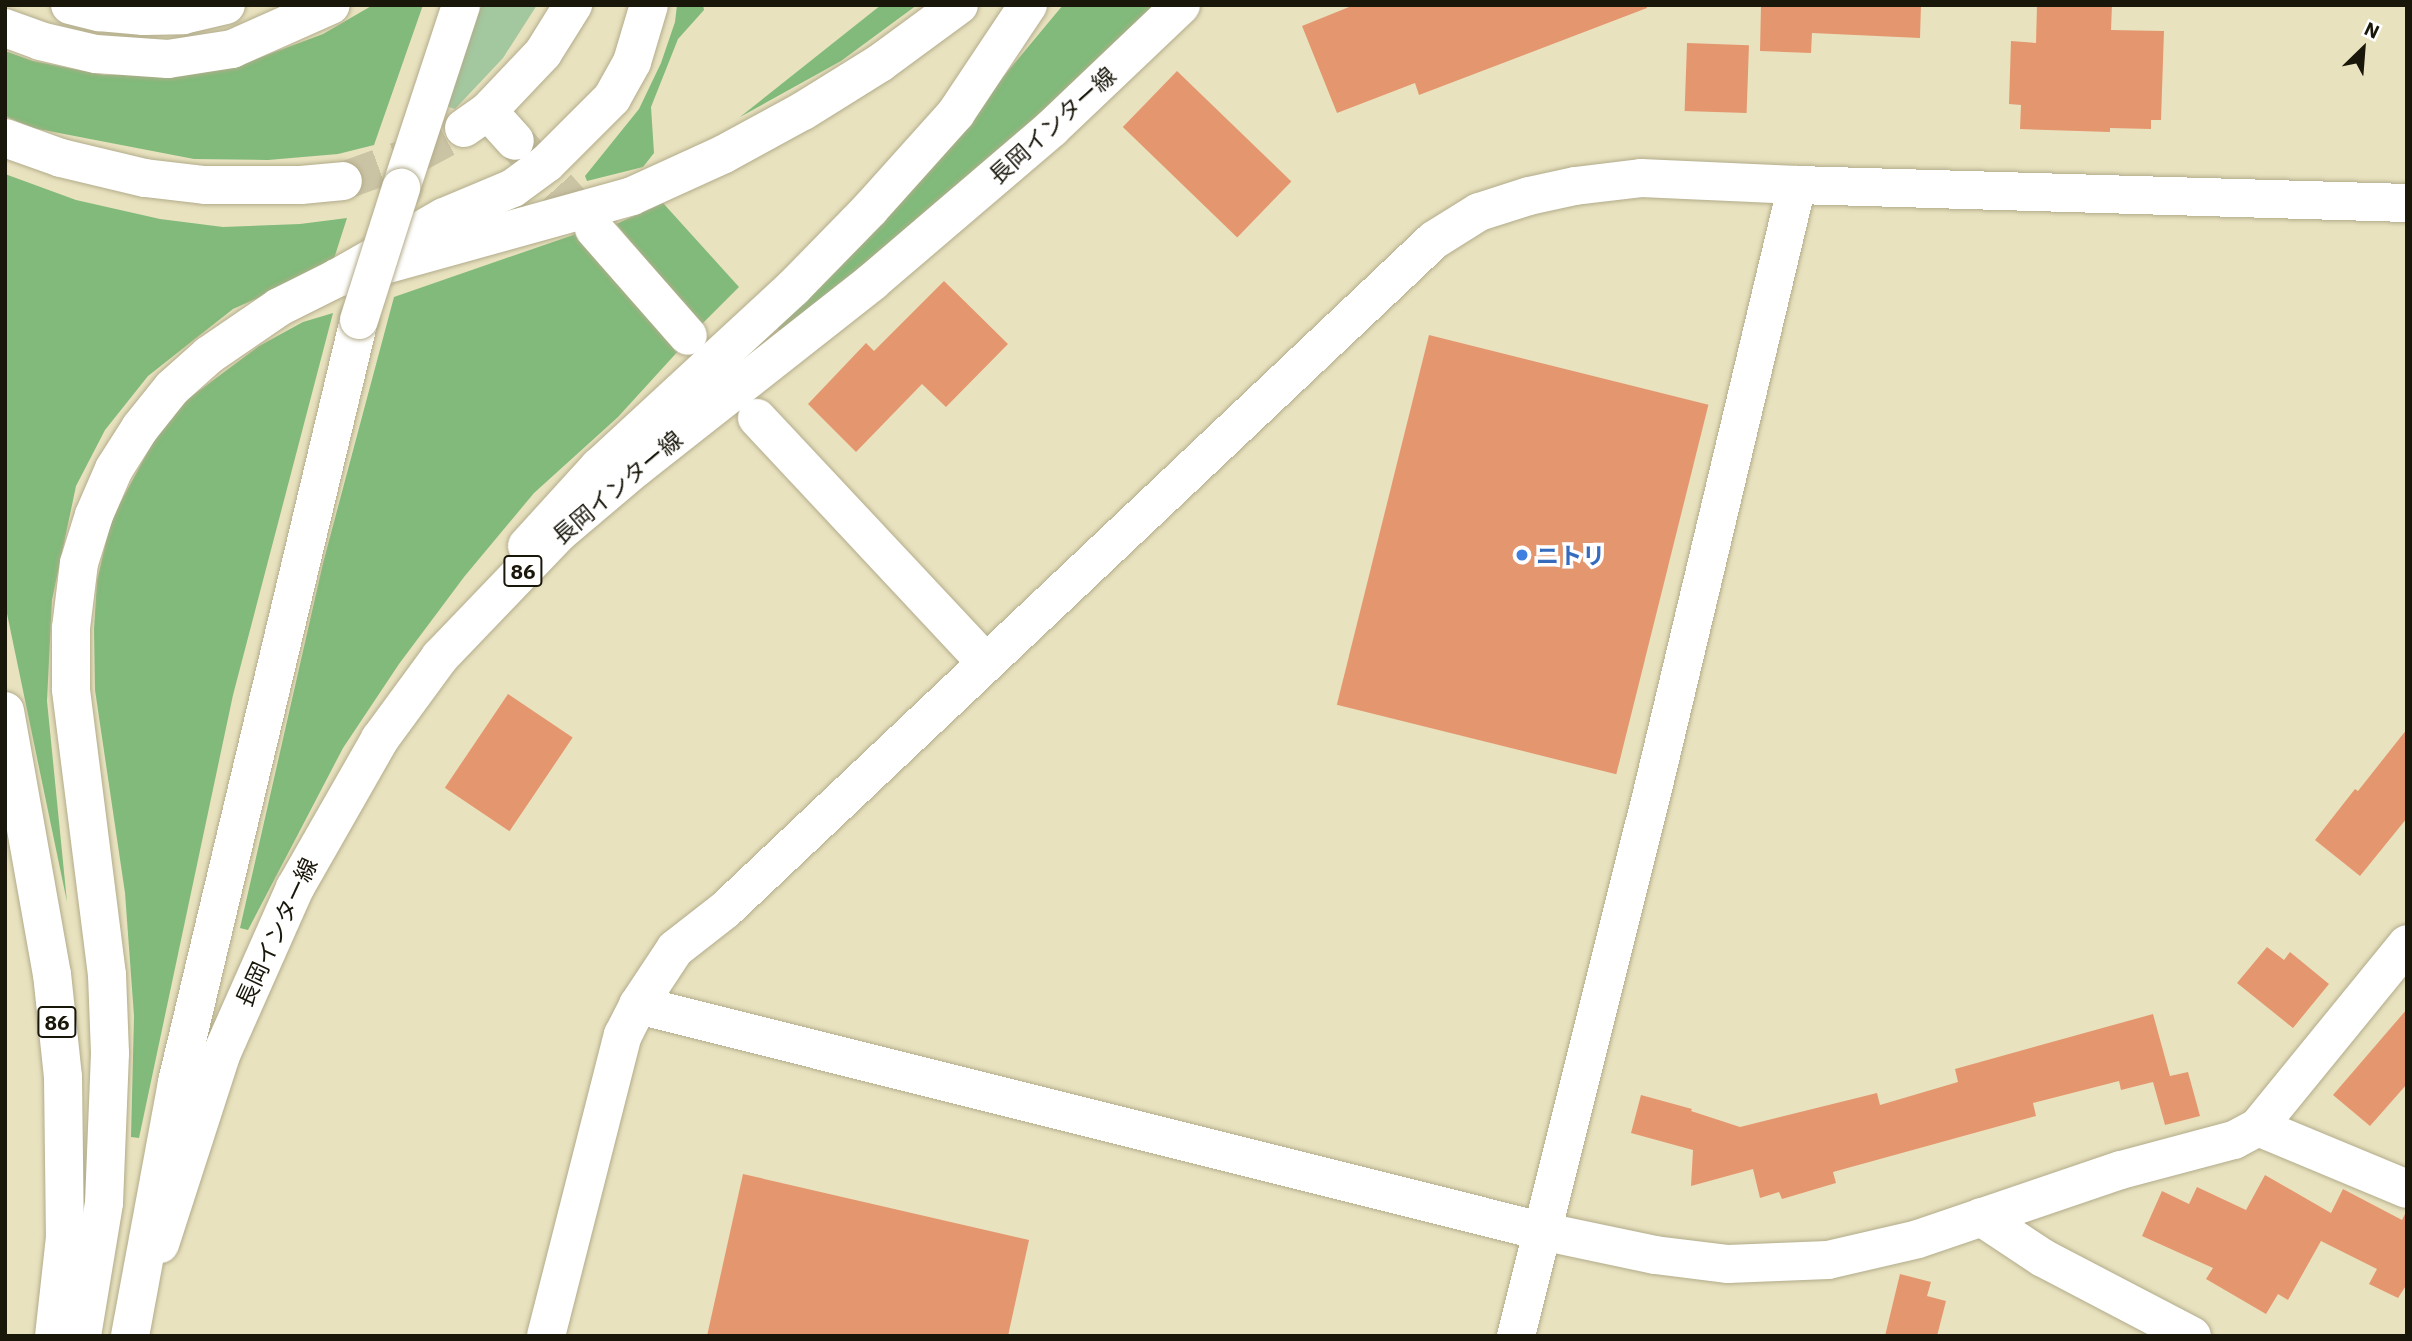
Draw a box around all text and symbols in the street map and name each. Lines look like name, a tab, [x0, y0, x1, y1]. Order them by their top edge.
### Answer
north arrow	[2328, 14, 2398, 84]
text: N	[2361, 16, 2383, 44]
street label: 長岡インター線	[983, 61, 1121, 189]
street label: 長岡インター線	[546, 425, 688, 549]
place label: ニトリ	[1536, 541, 1605, 569]
marker: ニトリ	[1514, 547, 1530, 563]
road number: 86	[502, 554, 544, 588]
street label: 長岡インター線	[229, 853, 323, 1011]
road number: 86	[36, 1004, 78, 1040]

